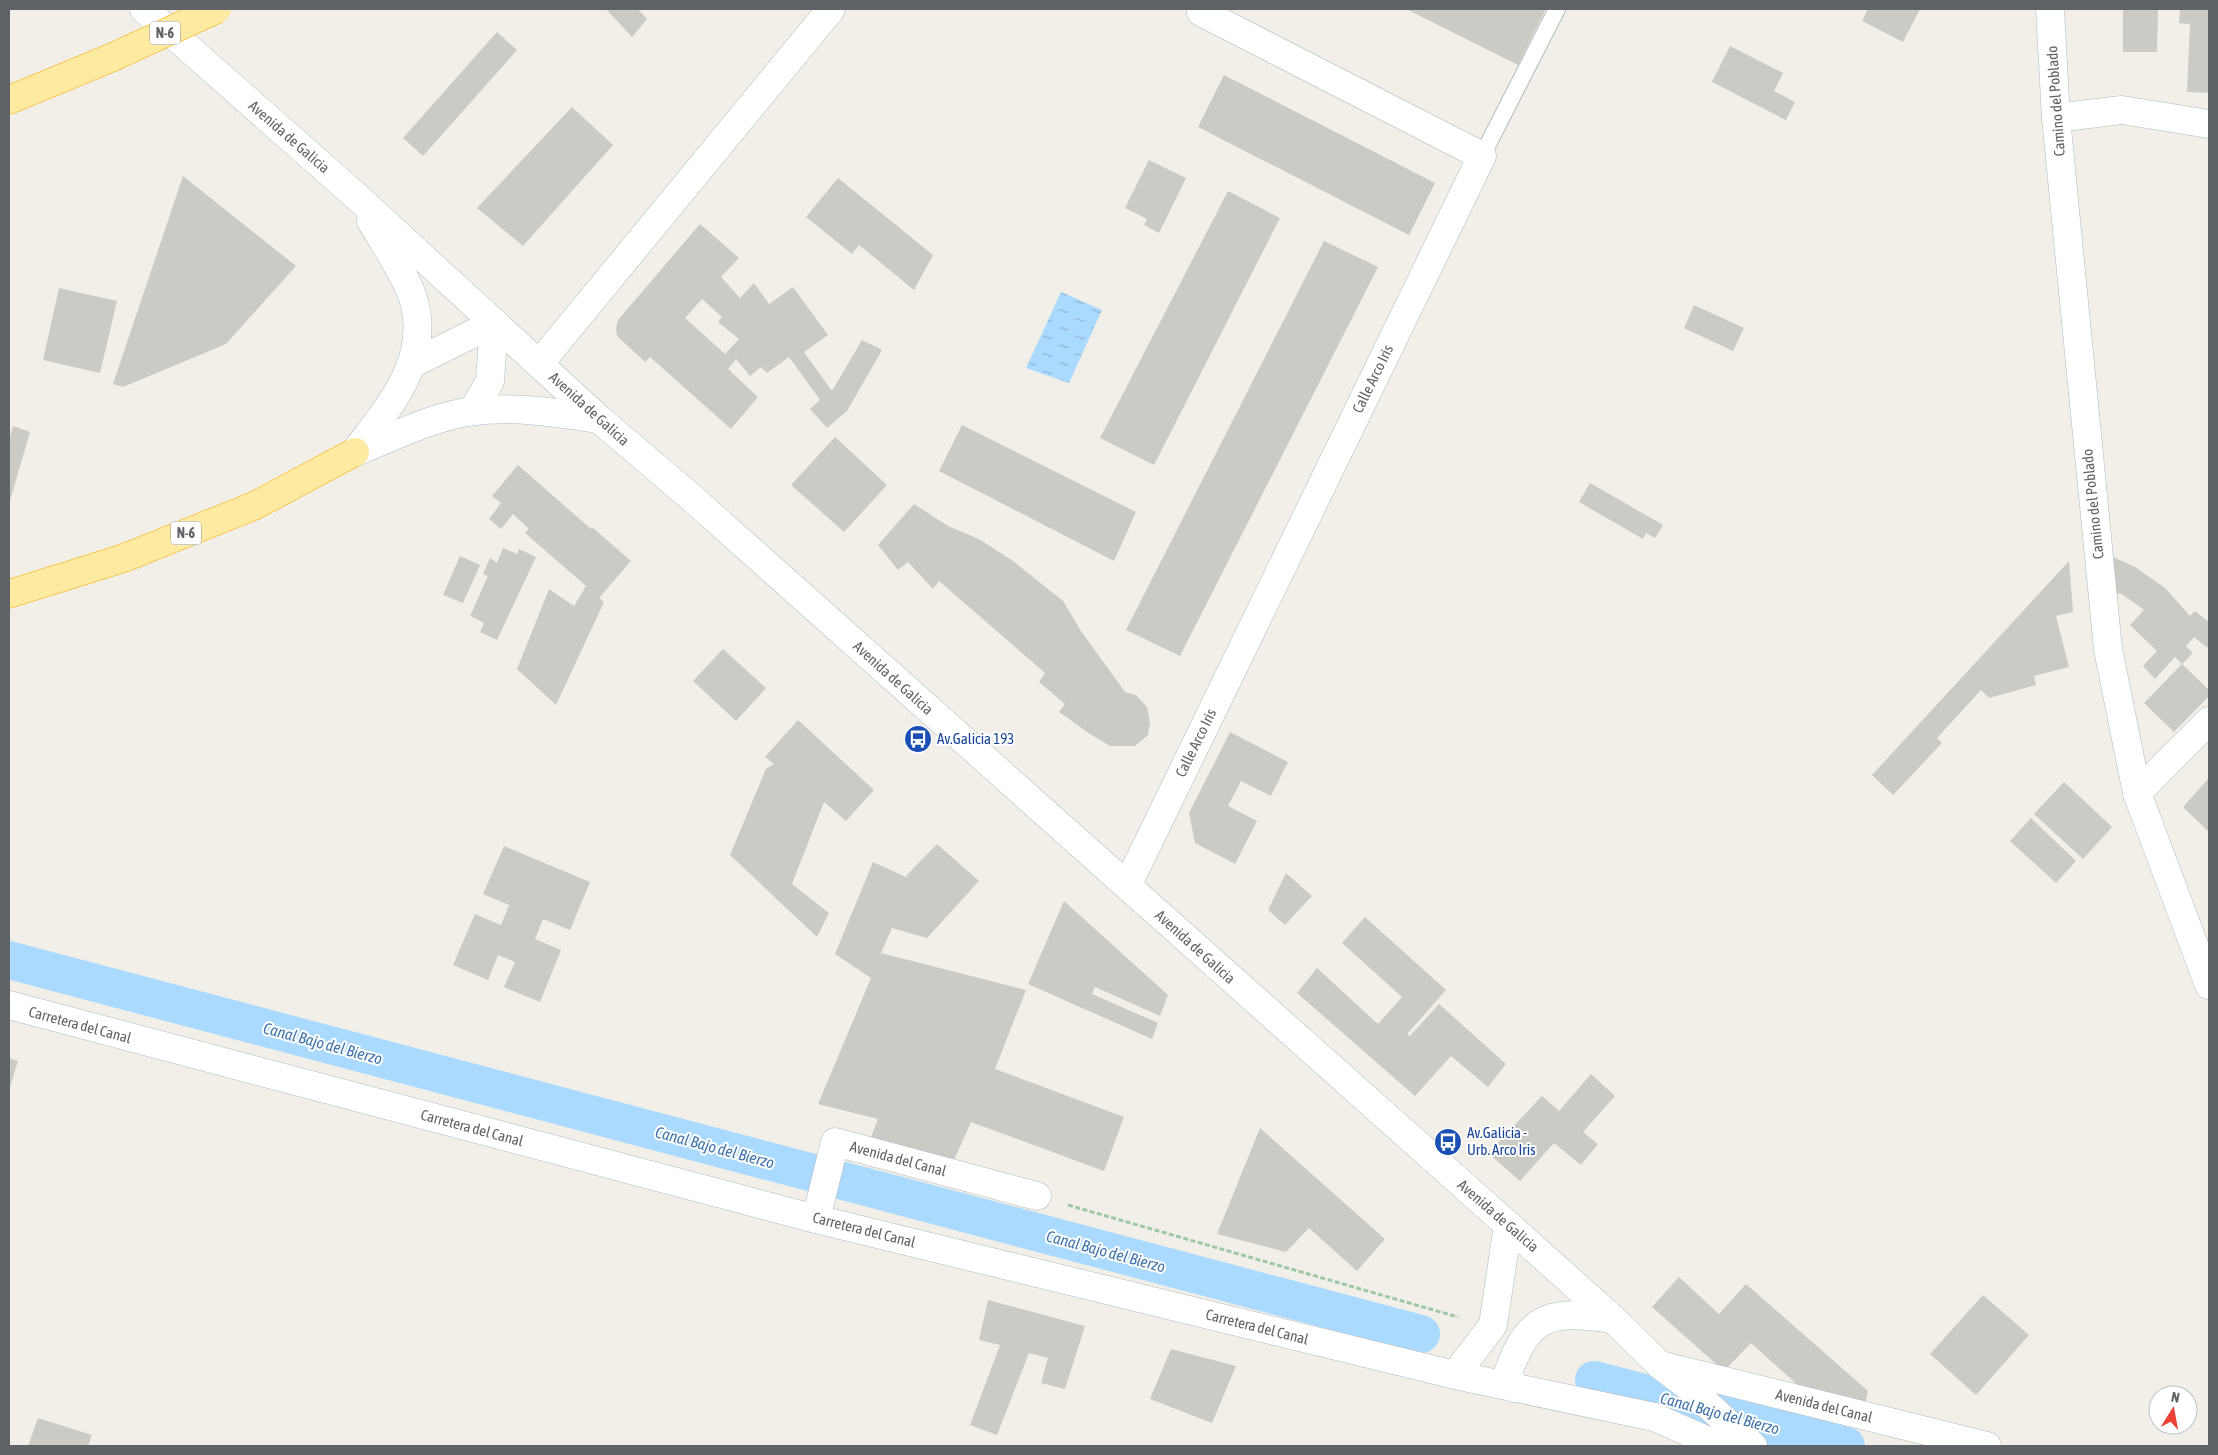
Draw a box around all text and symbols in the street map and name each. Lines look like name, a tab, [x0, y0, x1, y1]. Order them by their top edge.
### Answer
road number: N-6	[150, 22, 180, 44]
street label: Camino del Poblado	[2043, 45, 2068, 157]
street label: Avenida de Galicia	[246, 97, 333, 176]
street label: Calle Arco Iris	[1349, 342, 1396, 416]
street label: Avenida de Galicia	[546, 368, 633, 449]
street label: Camino del Poblado	[2078, 448, 2107, 560]
road number: N-6	[171, 522, 201, 544]
street label: Avenida de Galicia	[850, 637, 937, 718]
street label: Calle Arco Iris	[1172, 706, 1219, 780]
bus stop icon: Av.Galicia 193	[903, 724, 933, 754]
place label: Av.Galicia 193	[937, 730, 1014, 747]
street label: Avenida de Galicia	[1152, 906, 1239, 987]
street label: Carretera del Canal	[27, 1003, 133, 1046]
water label: Canal Bajo del Bierzo	[261, 1018, 384, 1068]
street label: Carretera del Canal	[419, 1106, 525, 1149]
water label: Canal Bajo del Bierzo	[653, 1122, 776, 1172]
place label: Av.Galicia - Urb. Arco Iris	[1467, 1124, 1536, 1158]
bus stop icon: Av.Galicia - Urb. Arco Iris	[1433, 1127, 1463, 1157]
street label: Avenida del Canal	[848, 1137, 948, 1180]
street label: Avenida de Galicia	[1455, 1176, 1542, 1255]
street label: Carretera del Canal	[811, 1209, 917, 1251]
water label: Canal Bajo del Bierzo	[1044, 1226, 1167, 1276]
street label: Carretera del Canal	[1204, 1306, 1310, 1348]
street label: Avenida del Canal	[1774, 1385, 1874, 1426]
north arrow	[2148, 1385, 2198, 1435]
water label: Canal Bajo del Bierzo	[1658, 1388, 1781, 1438]
text: N	[2170, 1389, 2181, 1406]

